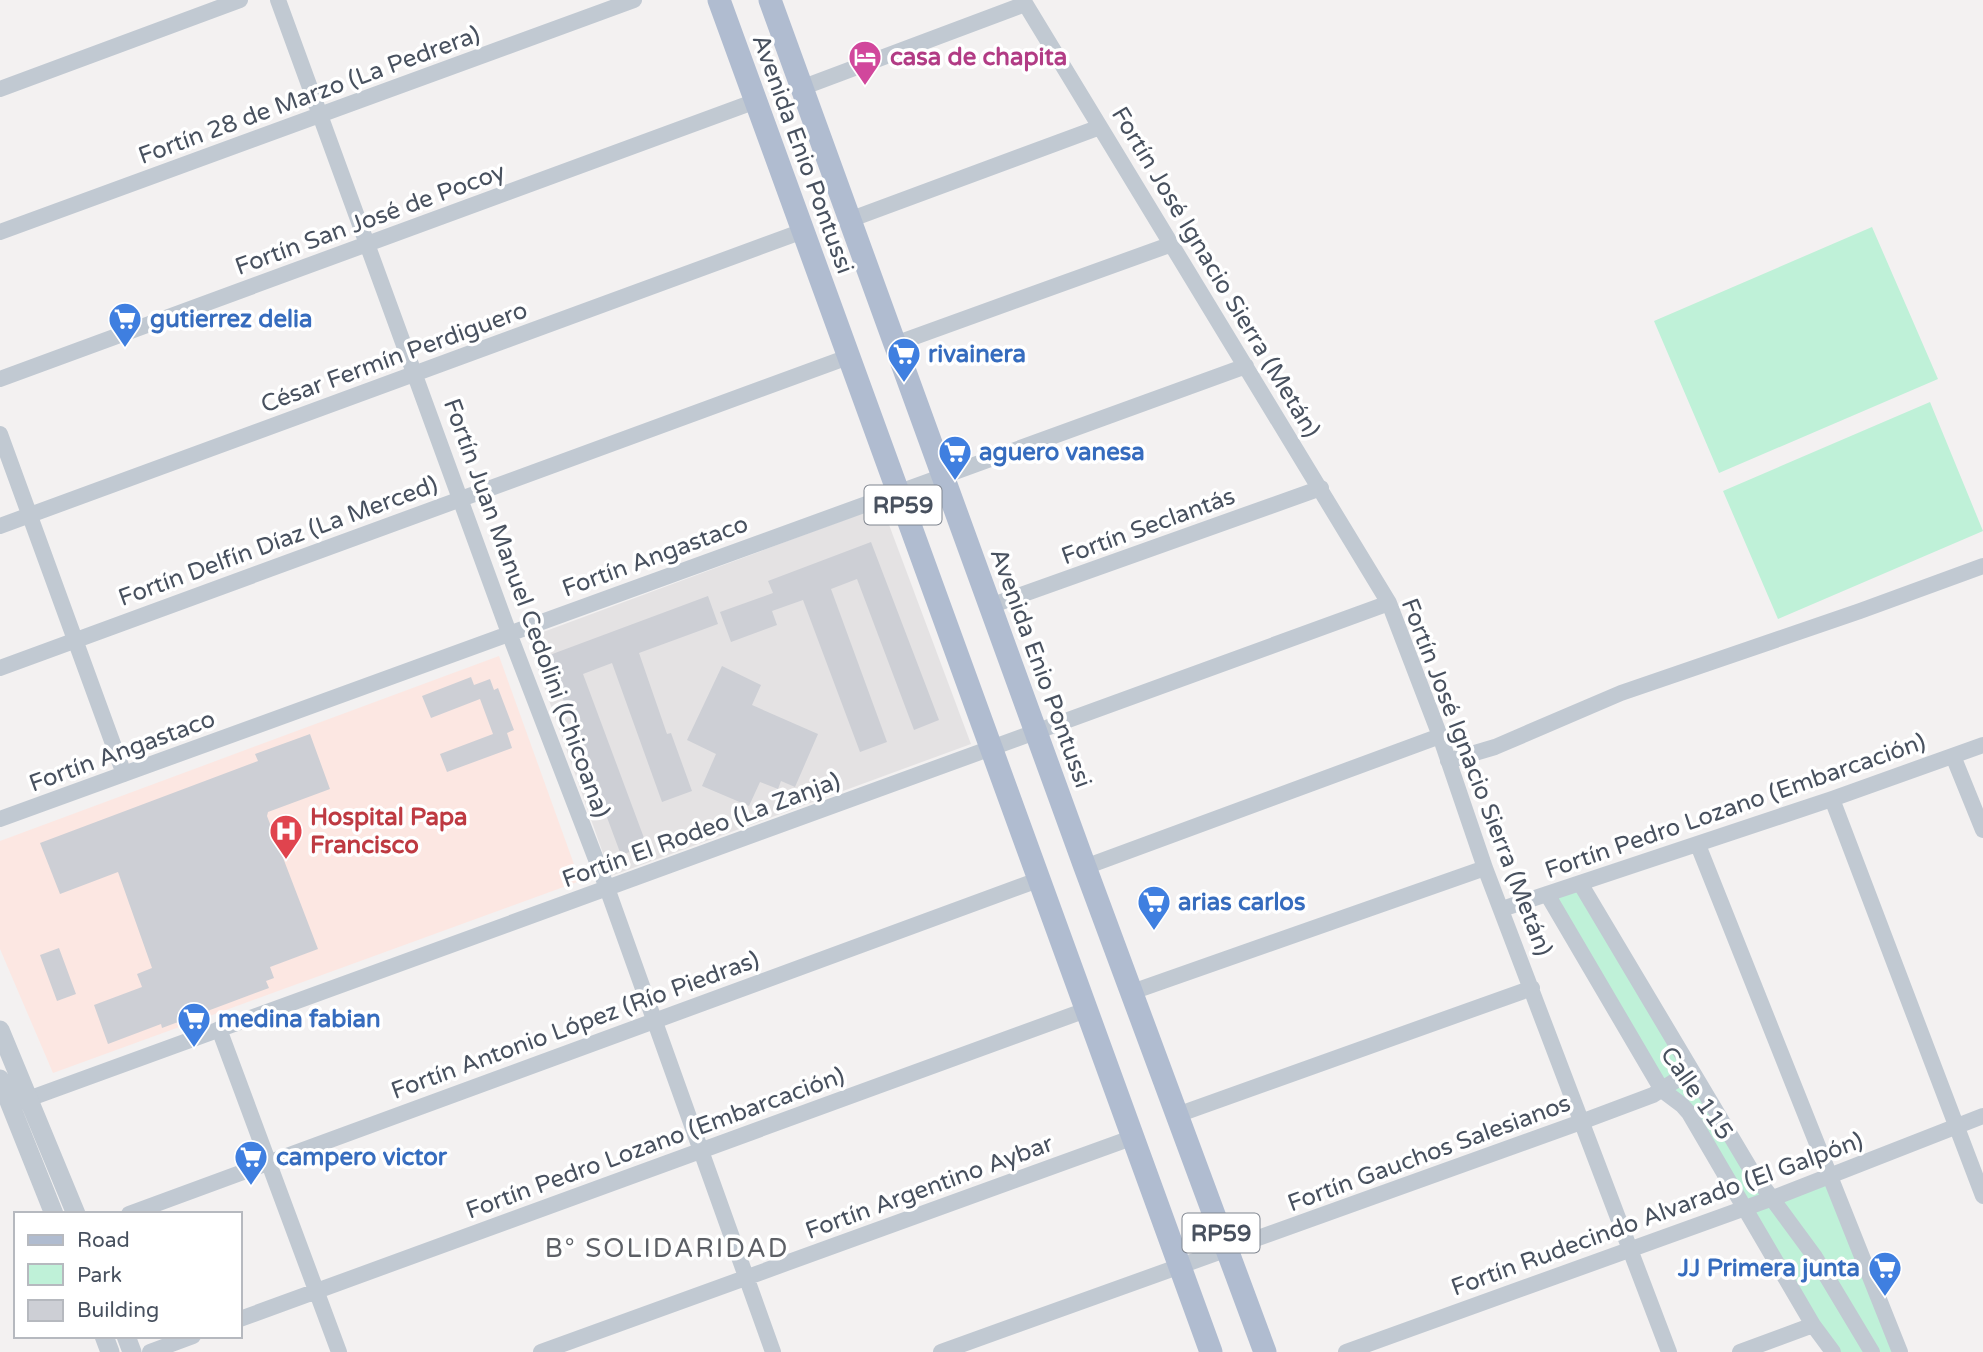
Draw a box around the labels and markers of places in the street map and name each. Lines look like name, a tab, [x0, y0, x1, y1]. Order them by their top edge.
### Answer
hotel icon: casa de chapita	[846, 38, 884, 87]
place label: casa de chapita	[890, 43, 1067, 72]
supermarket icon: gutierrez delia	[106, 300, 144, 349]
place label: gutierrez delia	[150, 305, 312, 334]
supermarket icon: rivainera	[885, 335, 923, 384]
place label: rivainera	[928, 340, 1026, 369]
supermarket icon: aguero vanesa	[936, 433, 974, 482]
place label: aguero vanesa	[979, 438, 1145, 467]
place label: Hospital Papa Francisco	[310, 803, 468, 860]
hospital icon: Hospital Papa Francisco	[267, 812, 305, 861]
supermarket icon: arias carlos	[1135, 883, 1173, 932]
place label: arias carlos	[1178, 888, 1305, 917]
supermarket icon: medina fabian	[175, 1000, 213, 1049]
place label: medina fabian	[218, 1005, 381, 1034]
supermarket icon: campero victor	[232, 1138, 270, 1187]
place label: campero victor	[276, 1143, 448, 1172]
supermarket icon: JJ Primera junta	[1866, 1249, 1904, 1298]
place label: JJ Primera junta	[1677, 1254, 1860, 1283]

